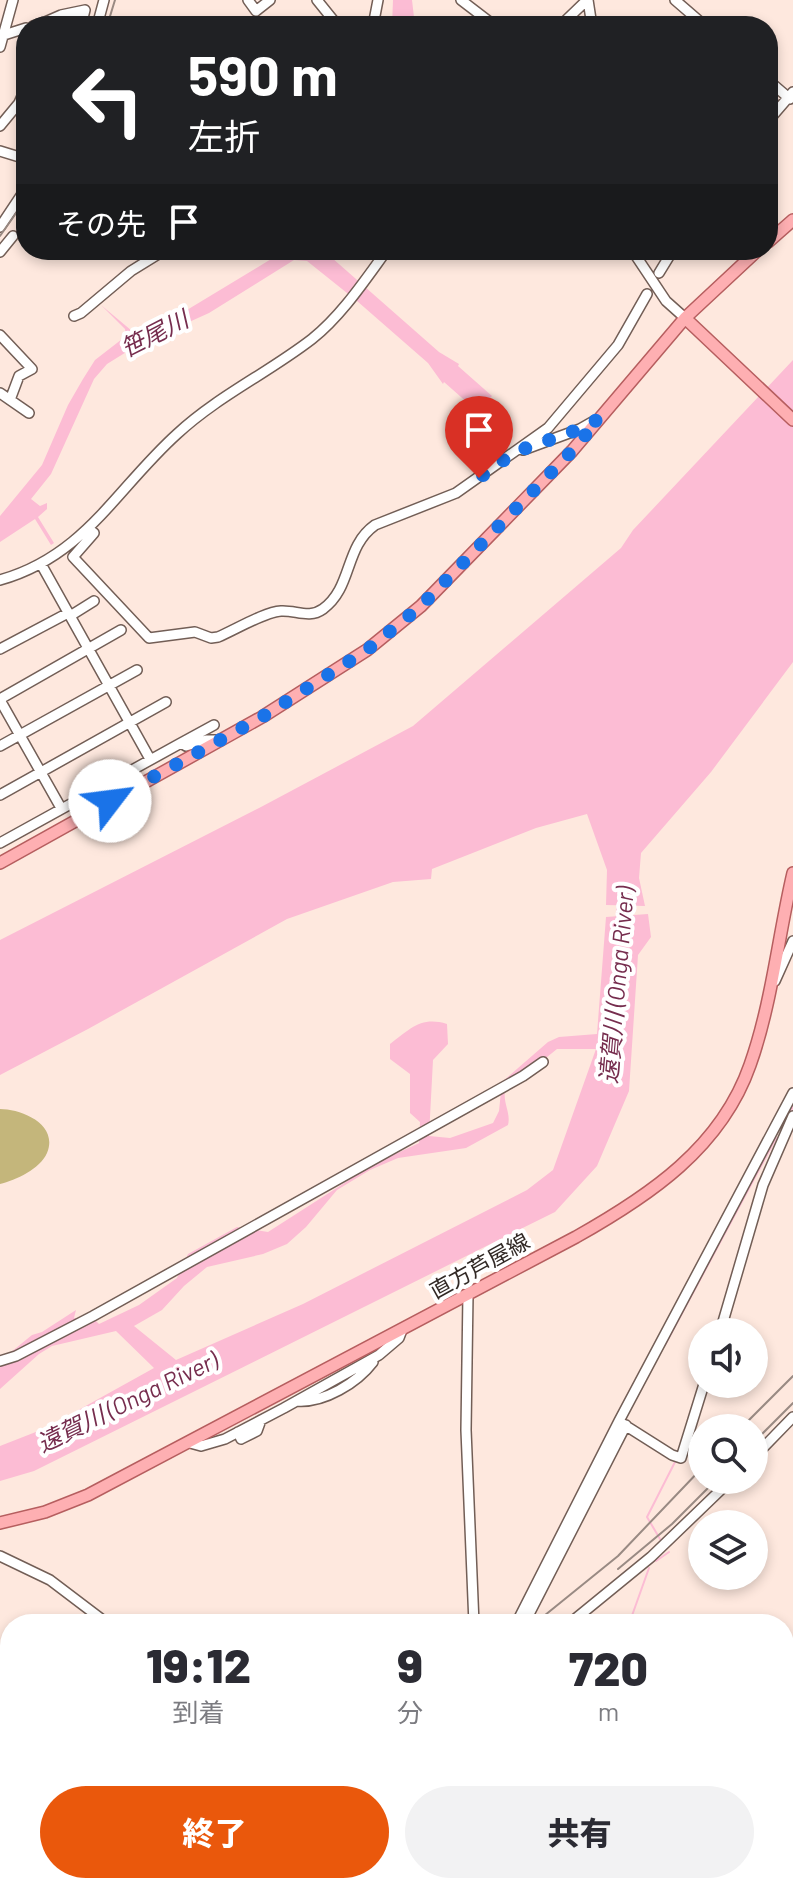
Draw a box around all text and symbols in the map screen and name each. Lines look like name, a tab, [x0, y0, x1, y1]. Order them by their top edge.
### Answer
text: 590 m	[188, 40, 338, 107]
icon: left	[56, 48, 160, 152]
text: 左折	[188, 114, 260, 157]
icon: arrive	[162, 200, 206, 244]
text: その先	[56, 205, 146, 241]
water label: 笹尾川	[115, 302, 195, 362]
pin	[445, 396, 513, 478]
icon: arrive	[457, 408, 501, 452]
position arrow	[68, 759, 152, 843]
water label: 遠賀川 (Onga River)	[593, 885, 639, 1085]
street label: 直方芦屋線	[425, 1227, 533, 1303]
map controls	[688, 1318, 768, 1590]
button: sound	[688, 1318, 768, 1398]
water label: 遠賀川 (Onga River)	[32, 1344, 223, 1457]
button: search	[688, 1414, 768, 1494]
button: layers	[688, 1510, 768, 1590]
text: 19:12	[146, 1635, 251, 1693]
text: 9	[397, 1635, 423, 1693]
text: 720	[569, 1638, 648, 1696]
text: m	[598, 1695, 619, 1726]
text: 到着	[172, 1696, 225, 1727]
text: 分	[397, 1696, 423, 1727]
button: 終了	[40, 1786, 389, 1878]
button: 共有	[405, 1786, 754, 1878]

